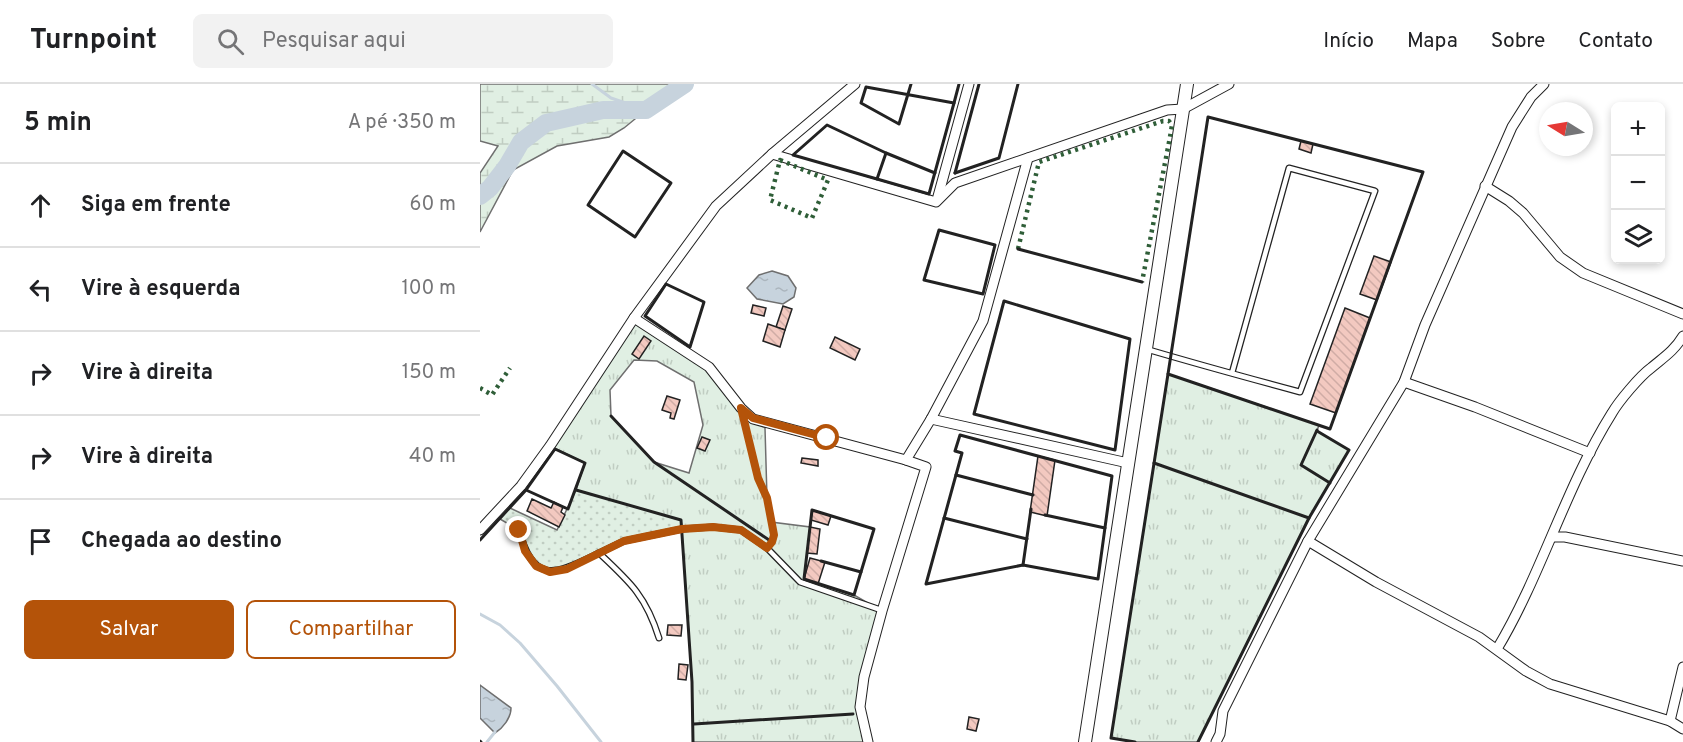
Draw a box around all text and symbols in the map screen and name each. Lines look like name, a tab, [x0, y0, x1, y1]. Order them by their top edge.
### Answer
search box	[193, 14, 613, 68]
text: Turnpoint	[30, 23, 157, 59]
icon: search	[214, 25, 247, 58]
text: Pesquisar aqui	[262, 28, 406, 55]
text: Início	[1323, 28, 1374, 55]
text: Mapa	[1407, 28, 1458, 55]
text: Sobre	[1491, 28, 1545, 55]
text: Contato	[1578, 28, 1653, 55]
north arrow	[1539, 102, 1593, 156]
map controls	[1611, 102, 1665, 264]
button: +	[1611, 102, 1665, 156]
text: 5 min	[24, 107, 92, 140]
text: A pé · 350 m	[348, 110, 456, 136]
button: −	[1611, 156, 1665, 210]
icon: ahead	[24, 189, 57, 222]
text: Siga em frente	[81, 192, 231, 219]
text: 60 m	[410, 192, 456, 218]
button: layers	[1611, 210, 1665, 264]
icon: left	[24, 273, 57, 306]
text: Vire à esquerda	[81, 276, 240, 303]
text: 100 m	[401, 276, 456, 302]
icon: right	[24, 357, 57, 390]
text: Vire à direita	[81, 360, 213, 387]
text: 150 m	[402, 360, 456, 386]
route start	[813, 424, 839, 450]
icon: right	[24, 441, 57, 474]
text: Vire à direita	[81, 444, 213, 471]
text: 40 m	[409, 444, 456, 470]
route end	[505, 516, 531, 542]
icon: arrive	[24, 525, 57, 558]
text: Chegada ao destino	[81, 528, 282, 555]
button: Salvar	[24, 600, 234, 659]
button: Compartilhar	[246, 600, 456, 659]

